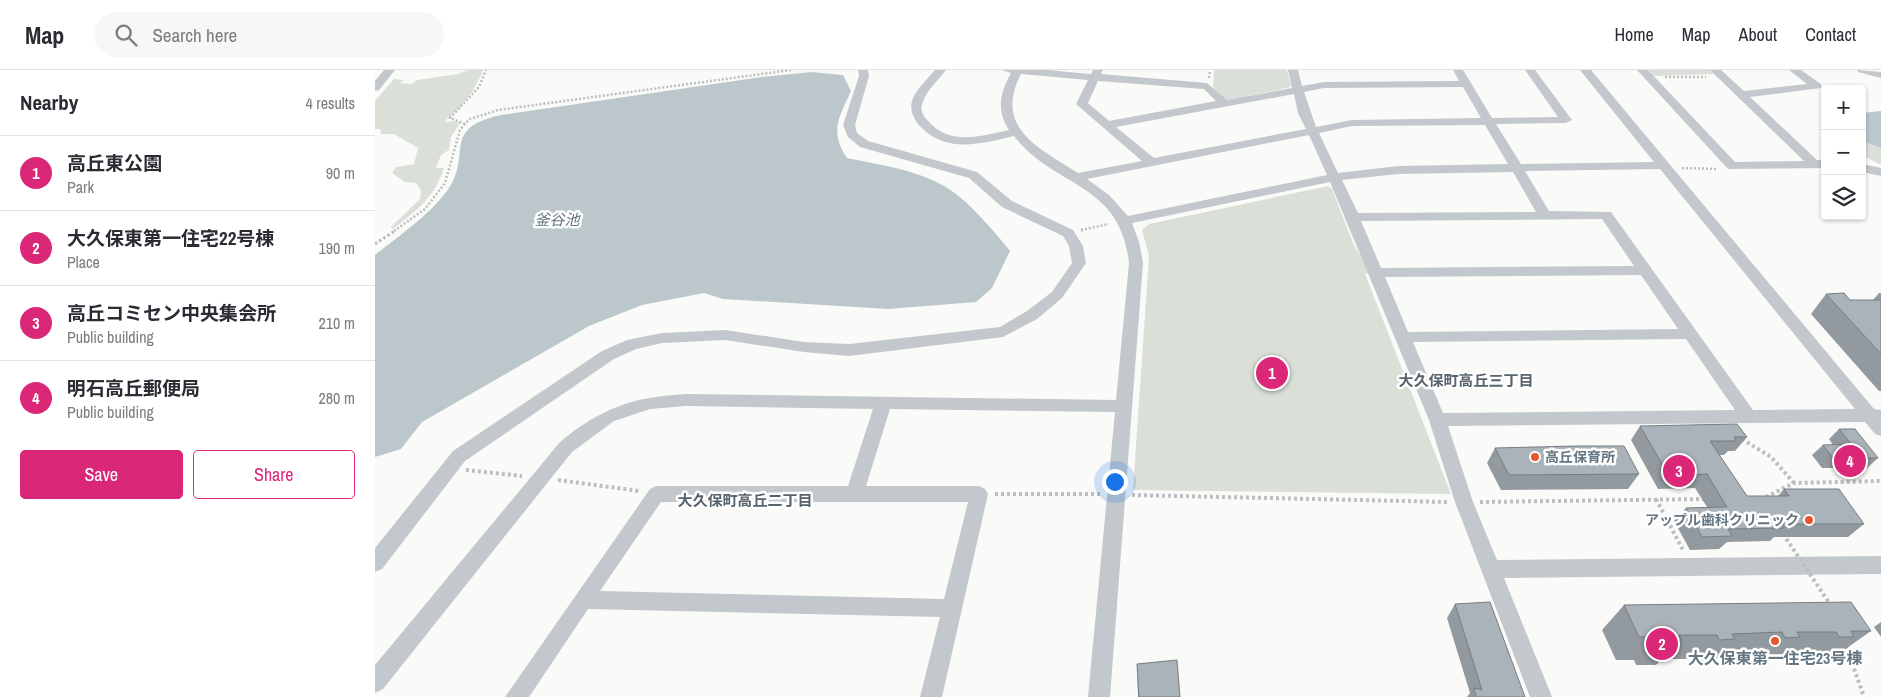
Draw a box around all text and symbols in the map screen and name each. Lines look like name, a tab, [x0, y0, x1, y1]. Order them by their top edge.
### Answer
search box	[94, 12, 444, 57]
text: Map	[25, 19, 64, 51]
icon: search	[112, 21, 140, 49]
text: Search here	[152, 22, 237, 48]
text: Home	[1614, 22, 1654, 47]
text: Map	[1682, 22, 1711, 47]
text: About	[1739, 22, 1777, 47]
text: Contact	[1805, 22, 1856, 47]
map controls	[1821, 85, 1866, 220]
button: +	[1821, 85, 1866, 130]
text: Nearby	[20, 88, 78, 117]
text: 4 results	[305, 92, 355, 114]
button: −	[1821, 130, 1866, 175]
text: 高丘東公園	[67, 150, 162, 176]
text: 1	[32, 162, 40, 184]
text: 90 m	[326, 162, 355, 184]
button: layers	[1821, 175, 1866, 220]
text: Park	[67, 176, 94, 198]
water label: 釜谷池	[534, 209, 581, 230]
text: 大久保東第一住宅22号棟	[67, 225, 274, 251]
text: 2	[32, 237, 40, 259]
text: 190 m	[319, 237, 355, 259]
text: Place	[67, 251, 100, 273]
text: 高丘コミセン中央集会所	[67, 300, 276, 326]
text: 3	[32, 312, 40, 334]
text: 210 m	[319, 312, 355, 334]
text: Public building	[67, 326, 154, 348]
pin: 1	[1256, 354, 1288, 392]
district label: 大久保町高丘三丁目	[1398, 370, 1534, 391]
text: 明石高丘郵便局	[67, 375, 200, 401]
text: 4	[32, 387, 40, 409]
text: 280 m	[319, 387, 355, 409]
text: Public building	[67, 401, 154, 423]
pin: 4	[1834, 442, 1866, 480]
place label: 高丘保育所	[1545, 448, 1615, 466]
button: Save	[20, 450, 183, 499]
button: Share	[193, 450, 355, 499]
marker: 高丘保育所	[1529, 451, 1541, 463]
pin: 3	[1663, 452, 1695, 490]
your location	[1102, 469, 1128, 495]
district label: 大久保町高丘二丁目	[677, 490, 813, 511]
place label: アップル歯科クリニック	[1645, 511, 1799, 529]
marker: アップル歯科クリニック	[1803, 514, 1815, 526]
pin: 2	[1646, 625, 1678, 663]
marker: 大久保東第一住宅23号棟	[1769, 635, 1781, 647]
place label: 大久保東第一住宅23号棟	[1688, 647, 1862, 669]

